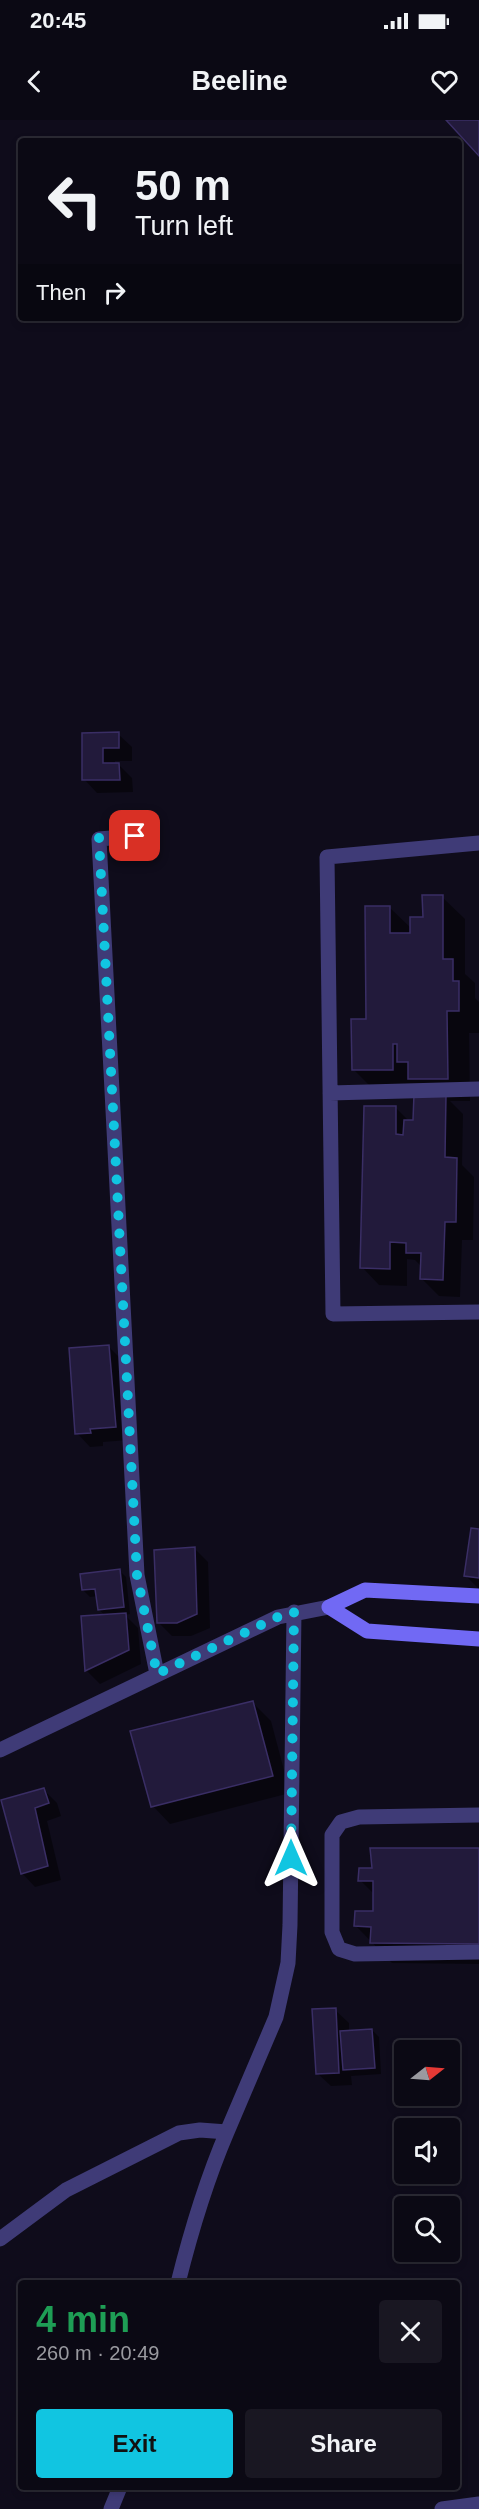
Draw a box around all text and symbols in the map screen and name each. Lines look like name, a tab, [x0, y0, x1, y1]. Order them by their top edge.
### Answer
text: 20:45	[30, 8, 86, 33]
icon: back	[18, 65, 51, 98]
icon: heart	[428, 65, 461, 98]
text: Beeline	[191, 66, 288, 96]
icon: left	[36, 162, 114, 240]
text: 50 m	[135, 162, 231, 209]
text: Turn left	[135, 211, 233, 241]
icon: right	[98, 276, 131, 309]
text: Then	[36, 280, 86, 305]
pin	[109, 810, 160, 861]
icon: arrive	[118, 819, 151, 852]
position arrow	[259, 1826, 323, 1890]
north arrow	[394, 2040, 460, 2106]
map controls	[394, 2040, 460, 2262]
button: sound	[394, 2118, 460, 2184]
button: search	[394, 2196, 460, 2262]
text: 4 min	[36, 2299, 130, 2340]
button: close	[379, 2300, 442, 2363]
text: 260 m · 20:49	[36, 2342, 159, 2364]
button: Exit	[36, 2409, 233, 2478]
button: Share	[245, 2409, 442, 2478]

